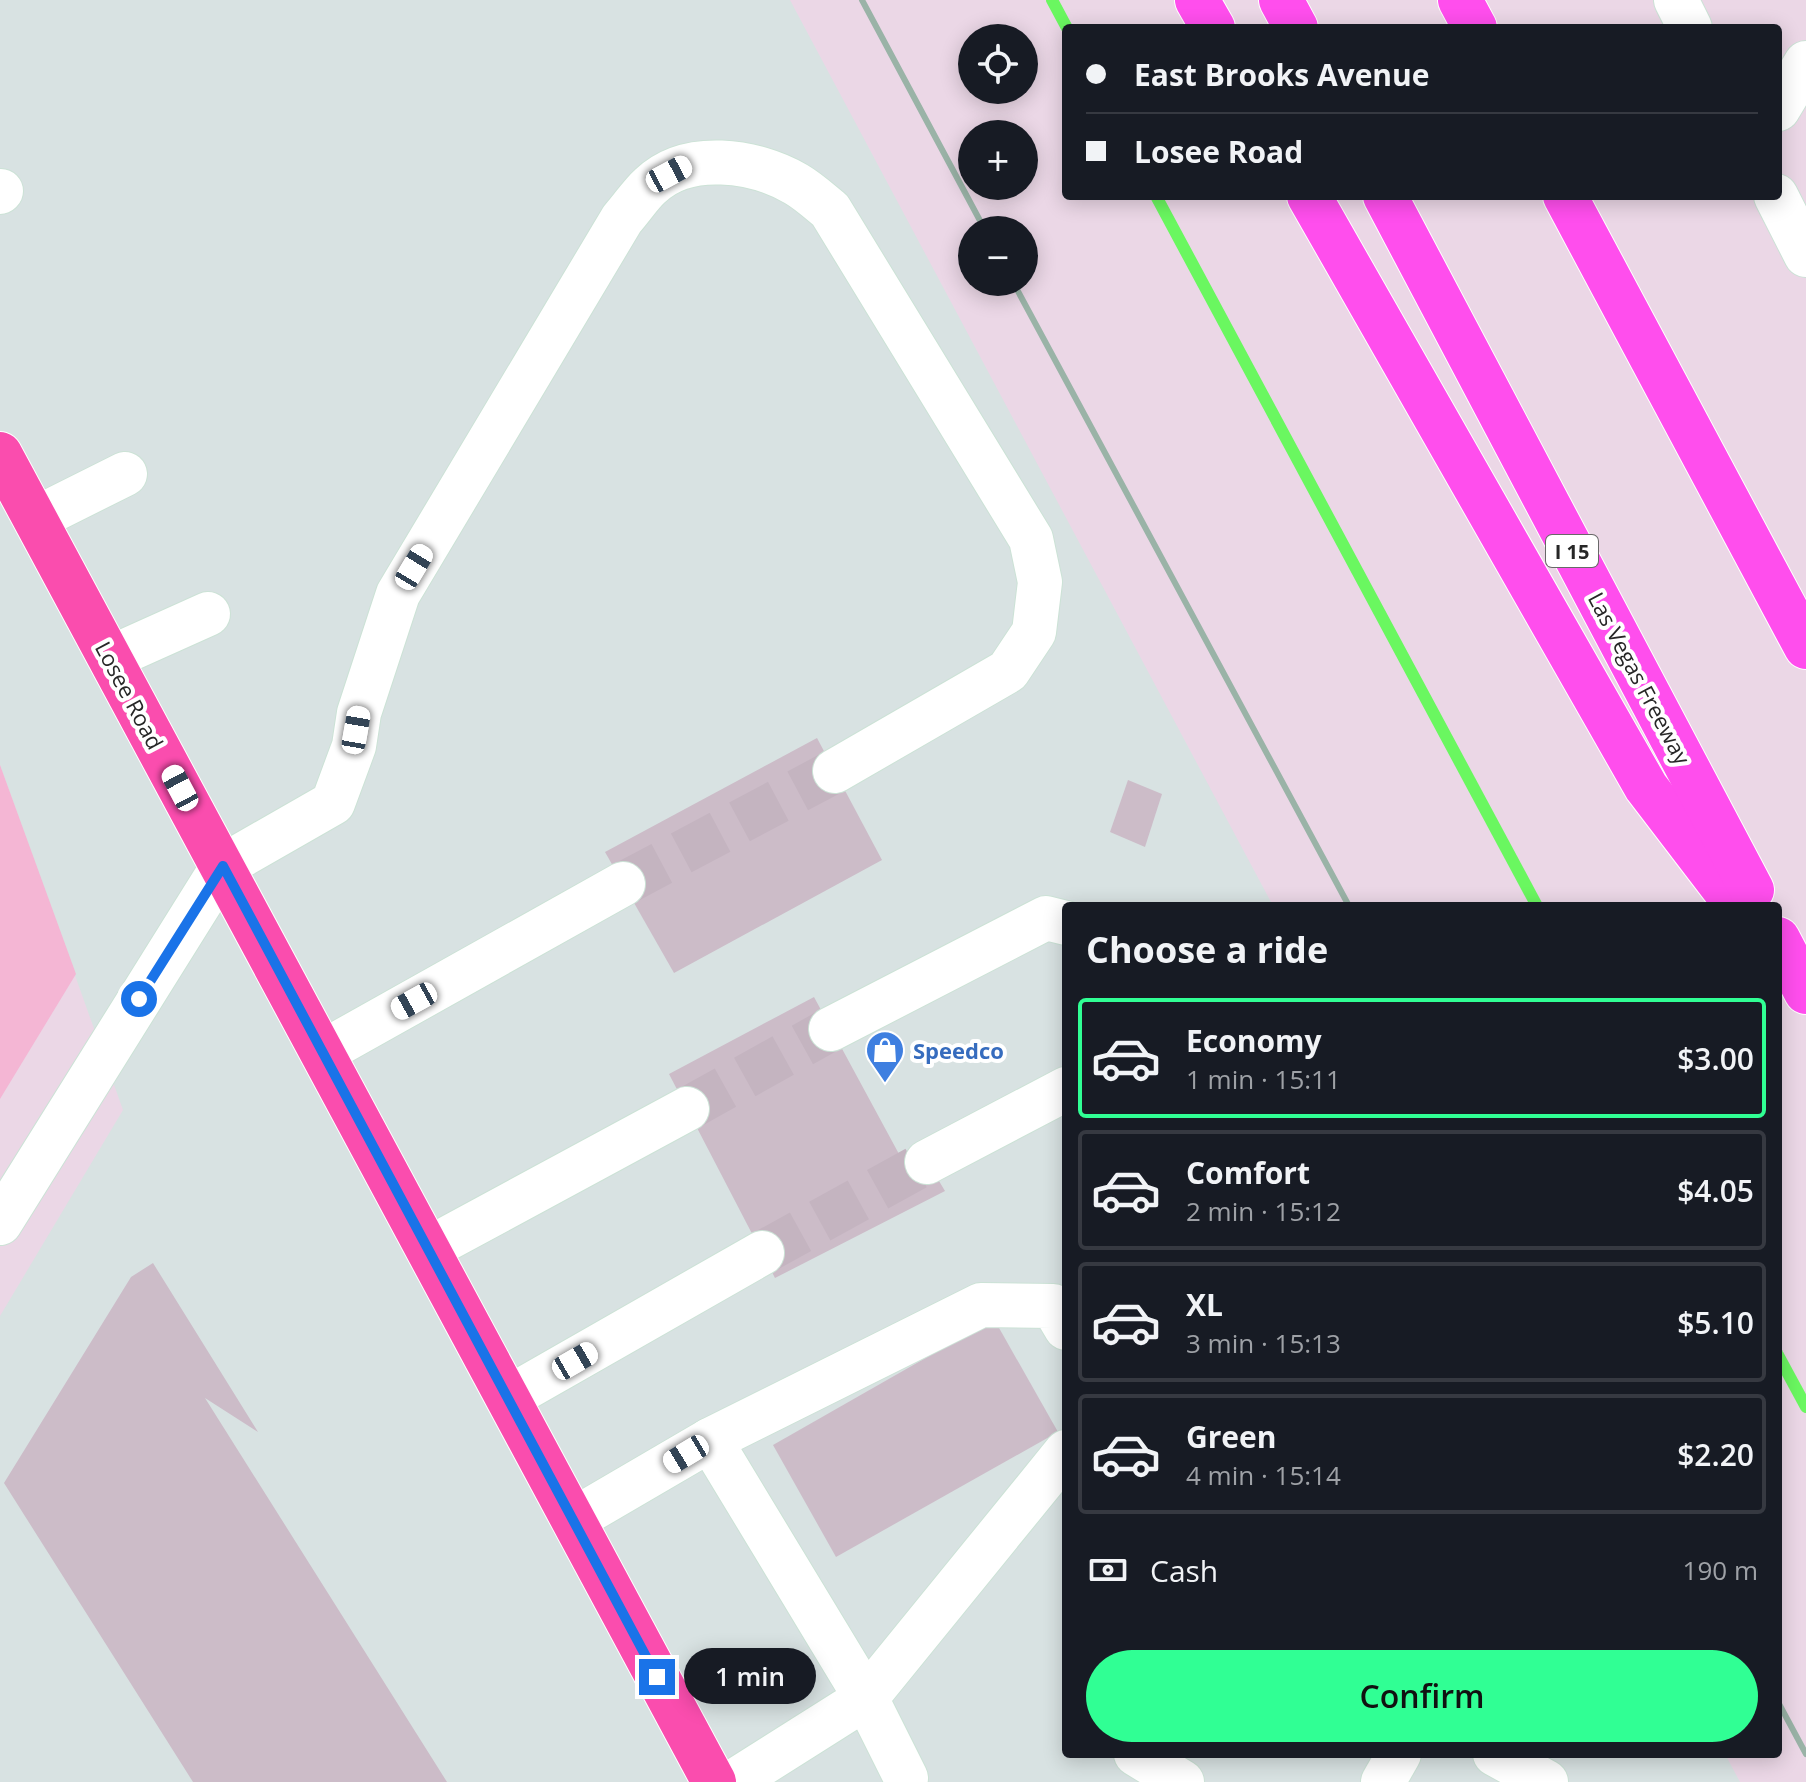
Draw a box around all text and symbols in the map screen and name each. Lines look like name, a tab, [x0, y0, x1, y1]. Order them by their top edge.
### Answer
map controls	[958, 24, 1038, 296]
button: locate	[958, 24, 1038, 104]
text: East Brooks Avenue	[1134, 54, 1430, 95]
button: +	[958, 120, 1038, 200]
text: Losee Road	[1134, 131, 1303, 172]
car	[642, 152, 696, 196]
button: −	[958, 216, 1038, 296]
road number: I 15	[1546, 535, 1598, 567]
car	[391, 540, 437, 594]
street label: Las Vegas Freeway	[1582, 587, 1699, 770]
street label: Losee Road	[89, 636, 171, 754]
car	[340, 704, 372, 756]
car	[158, 761, 202, 815]
text: Choose a ride	[1086, 925, 1328, 974]
car	[387, 979, 441, 1023]
route start	[121, 981, 157, 1017]
text: Economy	[1186, 1020, 1322, 1061]
icon: car	[1090, 1022, 1162, 1094]
shop icon: Speedco	[864, 1029, 906, 1084]
place label: Speedco	[913, 1035, 1004, 1065]
text: $3.00	[1677, 1038, 1754, 1079]
text: 1 min · 15:11	[1186, 1061, 1341, 1097]
text: Comfort	[1186, 1152, 1310, 1193]
icon: car	[1090, 1154, 1162, 1226]
text: $4.05	[1677, 1170, 1754, 1211]
text: 2 min · 15:12	[1186, 1193, 1341, 1229]
text: XL	[1186, 1284, 1223, 1325]
icon: car	[1090, 1286, 1162, 1358]
text: $5.10	[1677, 1302, 1754, 1343]
text: 3 min · 15:13	[1186, 1325, 1341, 1361]
car	[548, 1339, 602, 1383]
text: Green	[1186, 1416, 1277, 1457]
icon: car	[1090, 1418, 1162, 1490]
car	[659, 1431, 713, 1477]
text: $2.20	[1677, 1434, 1754, 1475]
text: 4 min · 15:14	[1186, 1457, 1341, 1493]
icon: cash	[1086, 1548, 1130, 1592]
text: Cash	[1150, 1550, 1218, 1591]
text: 190 m	[1683, 1552, 1758, 1588]
callout: 1 min	[685, 1649, 817, 1705]
button: Confirm	[1086, 1650, 1758, 1742]
text: 1 min	[715, 1658, 785, 1694]
route end	[639, 1659, 675, 1695]

